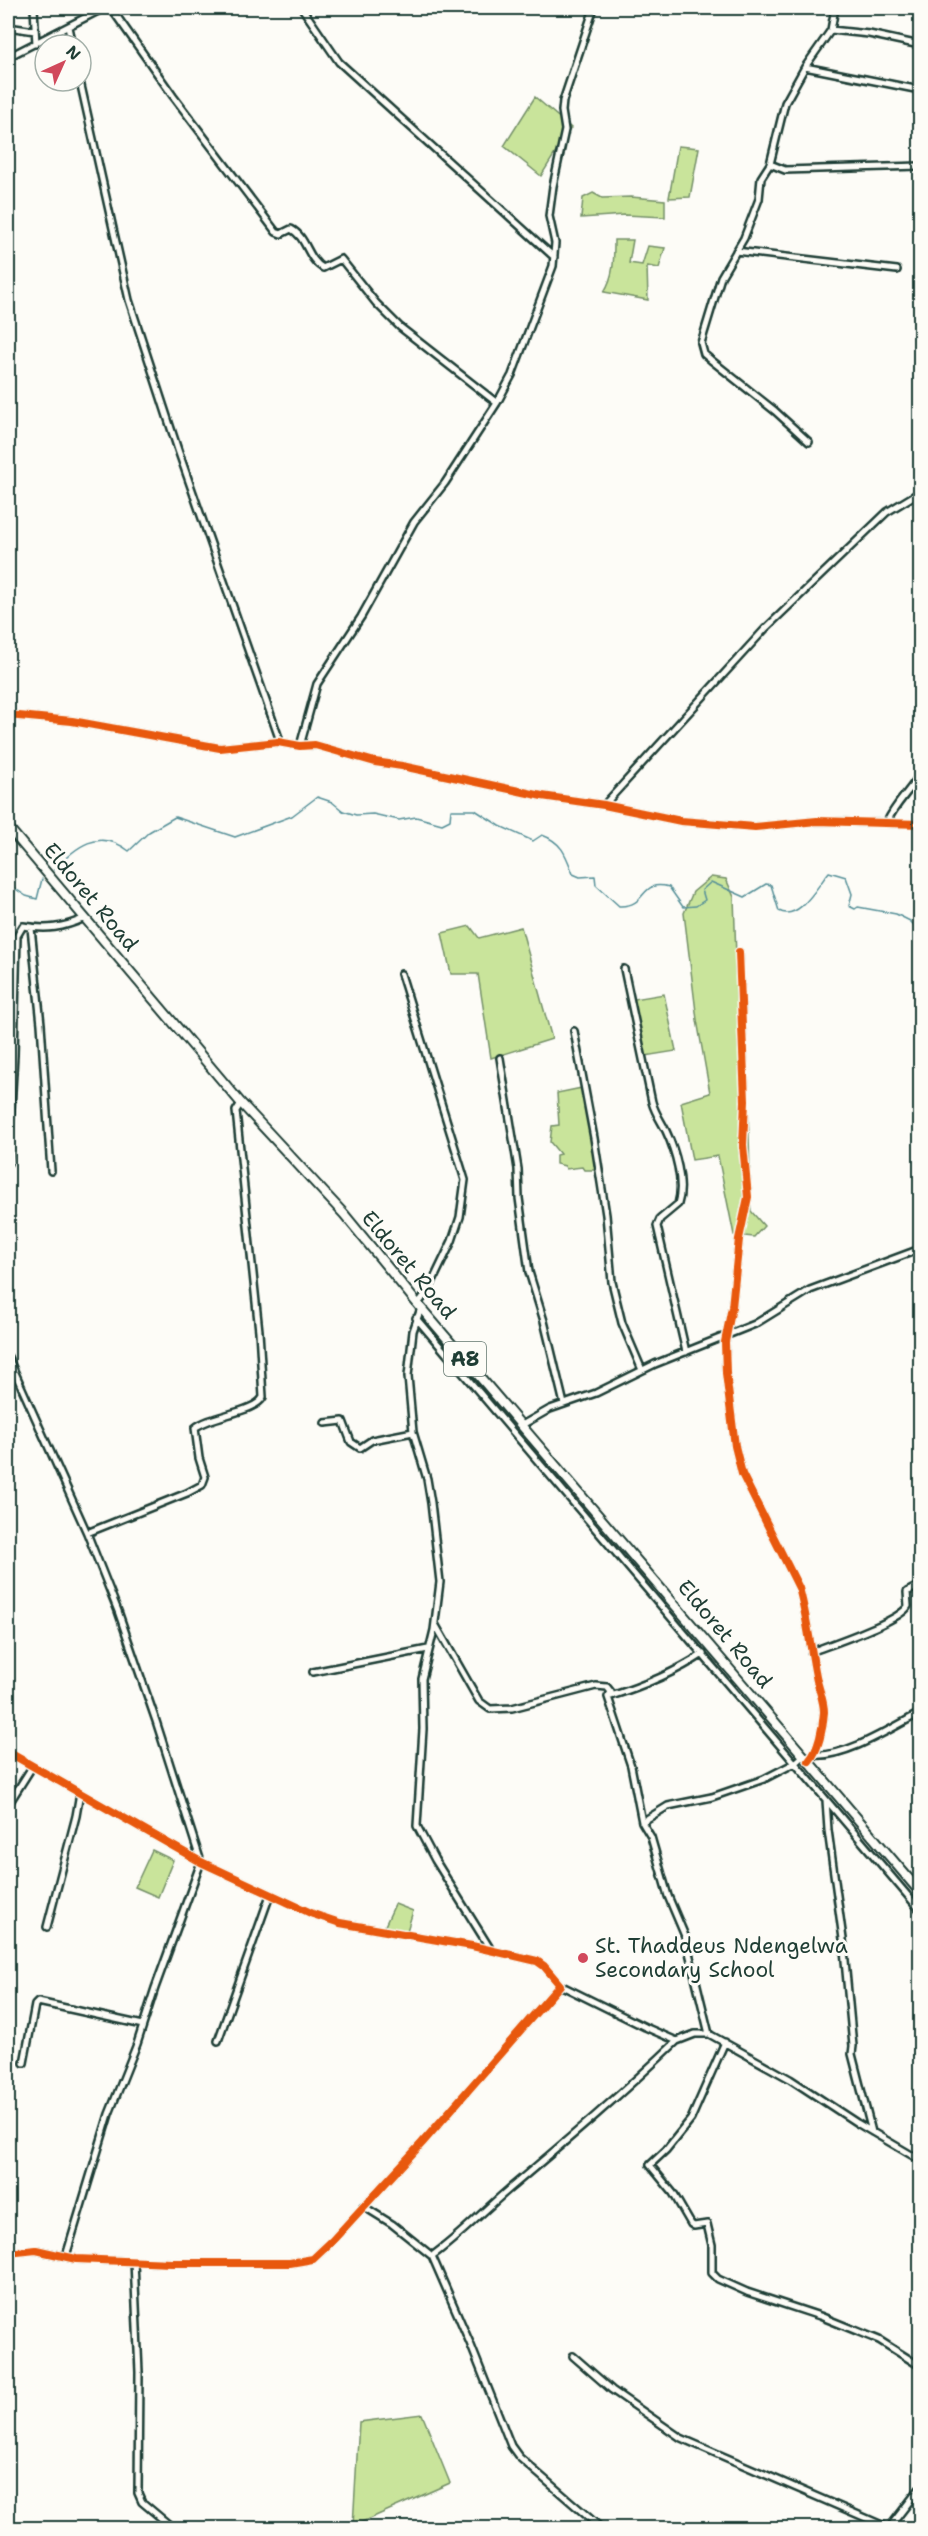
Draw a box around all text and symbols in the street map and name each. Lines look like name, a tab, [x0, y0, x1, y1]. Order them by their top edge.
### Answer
north arrow	[33, 33, 93, 93]
text: N	[61, 41, 85, 65]
street label: Eldoret Road	[37, 837, 145, 957]
street label: Eldoret Road	[355, 1205, 463, 1325]
road number: A8	[444, 1342, 486, 1376]
street label: Eldoret Road	[671, 1574, 779, 1694]
place label: St. Thaddeus Ndengelwa Secondary School	[595, 1932, 848, 1984]
marker: St. Thaddeus Ndengelwa Secondary School	[576, 1951, 590, 1965]

